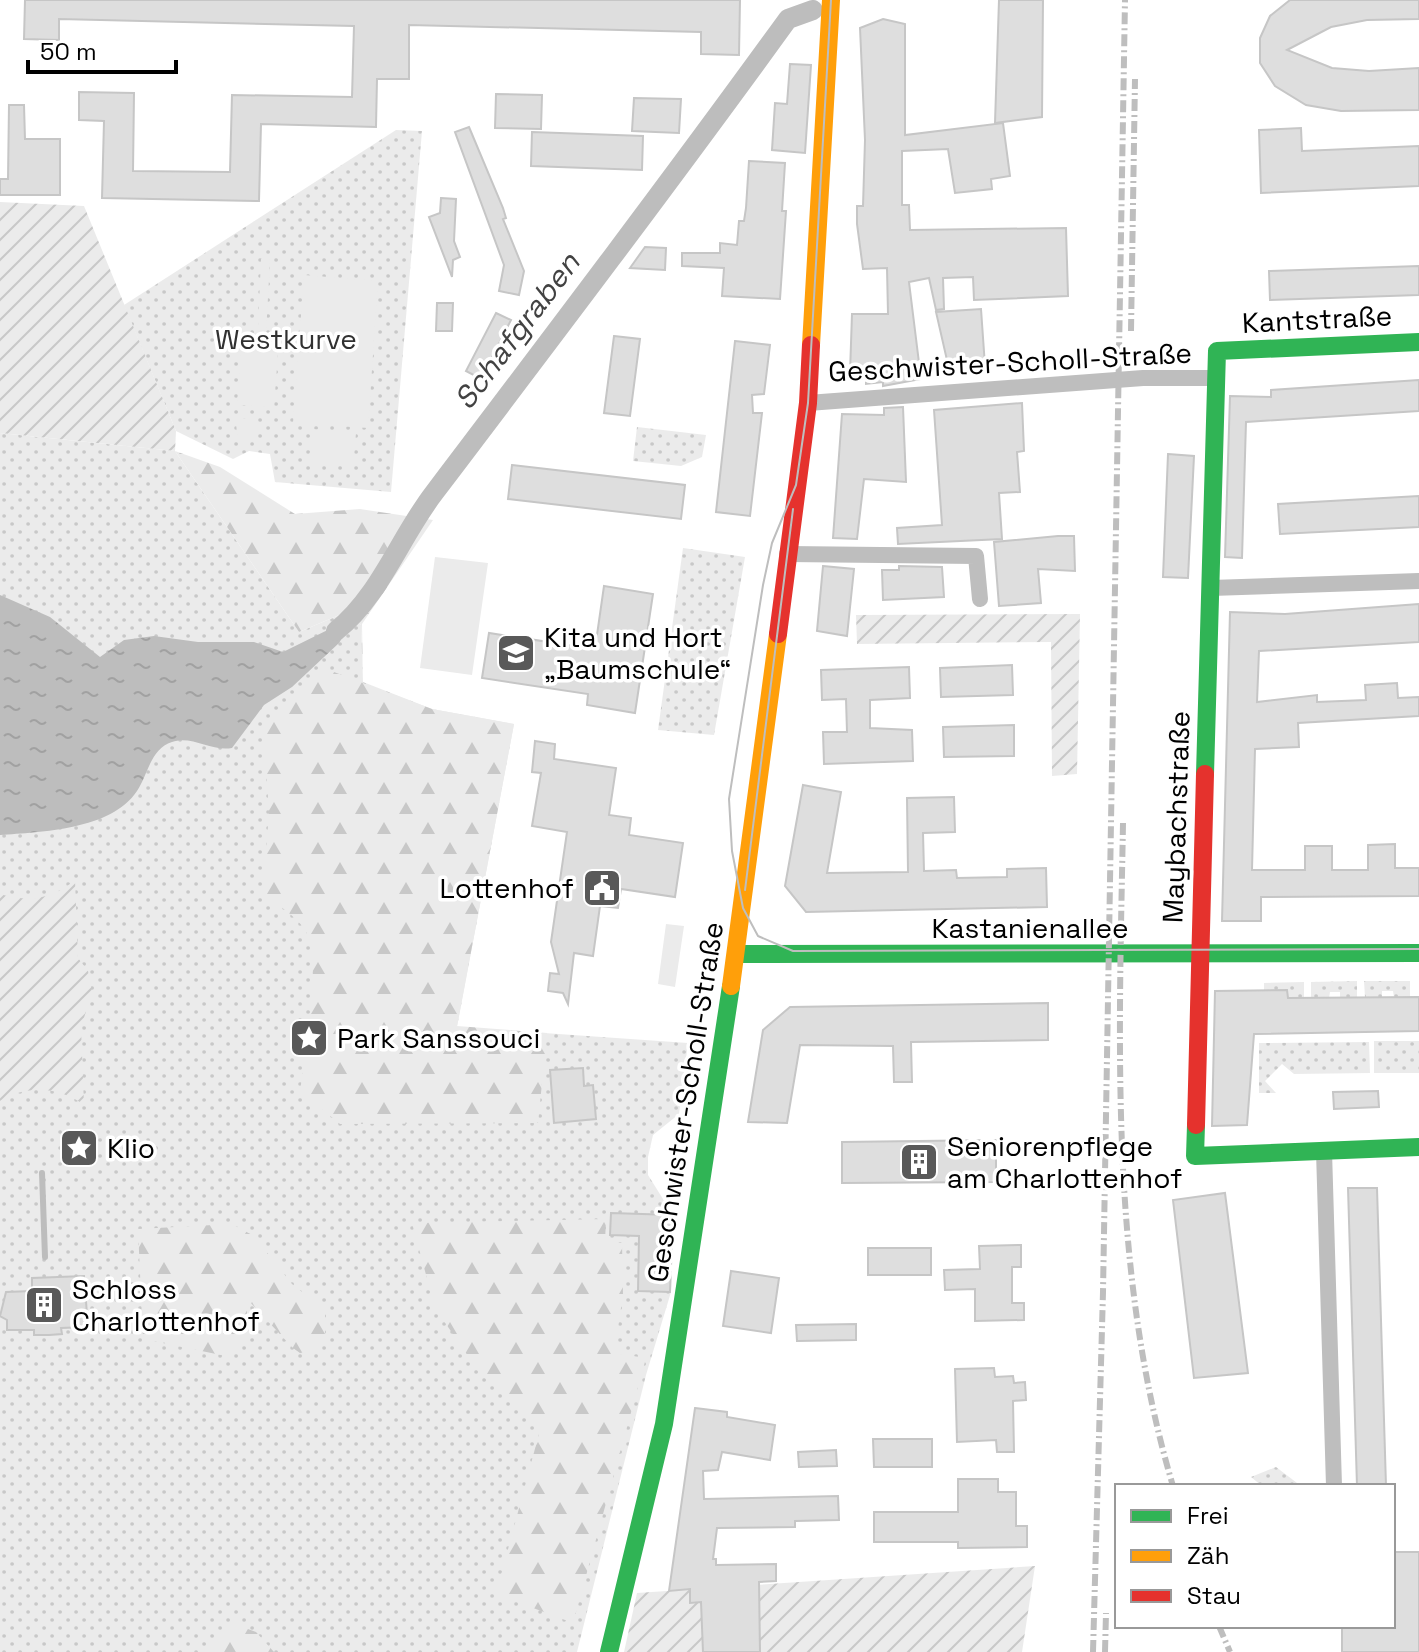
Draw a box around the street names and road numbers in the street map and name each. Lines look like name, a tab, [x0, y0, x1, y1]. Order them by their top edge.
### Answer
street label: Kantstraße	[1241, 297, 1393, 341]
street label: Geschwister-Scholl-Straße	[827, 334, 1193, 390]
street label: Maybachstraße	[1154, 710, 1198, 924]
street label: Kastanienallee	[931, 910, 1129, 946]
street label: Geschwister-Scholl-Straße	[639, 919, 731, 1285]

